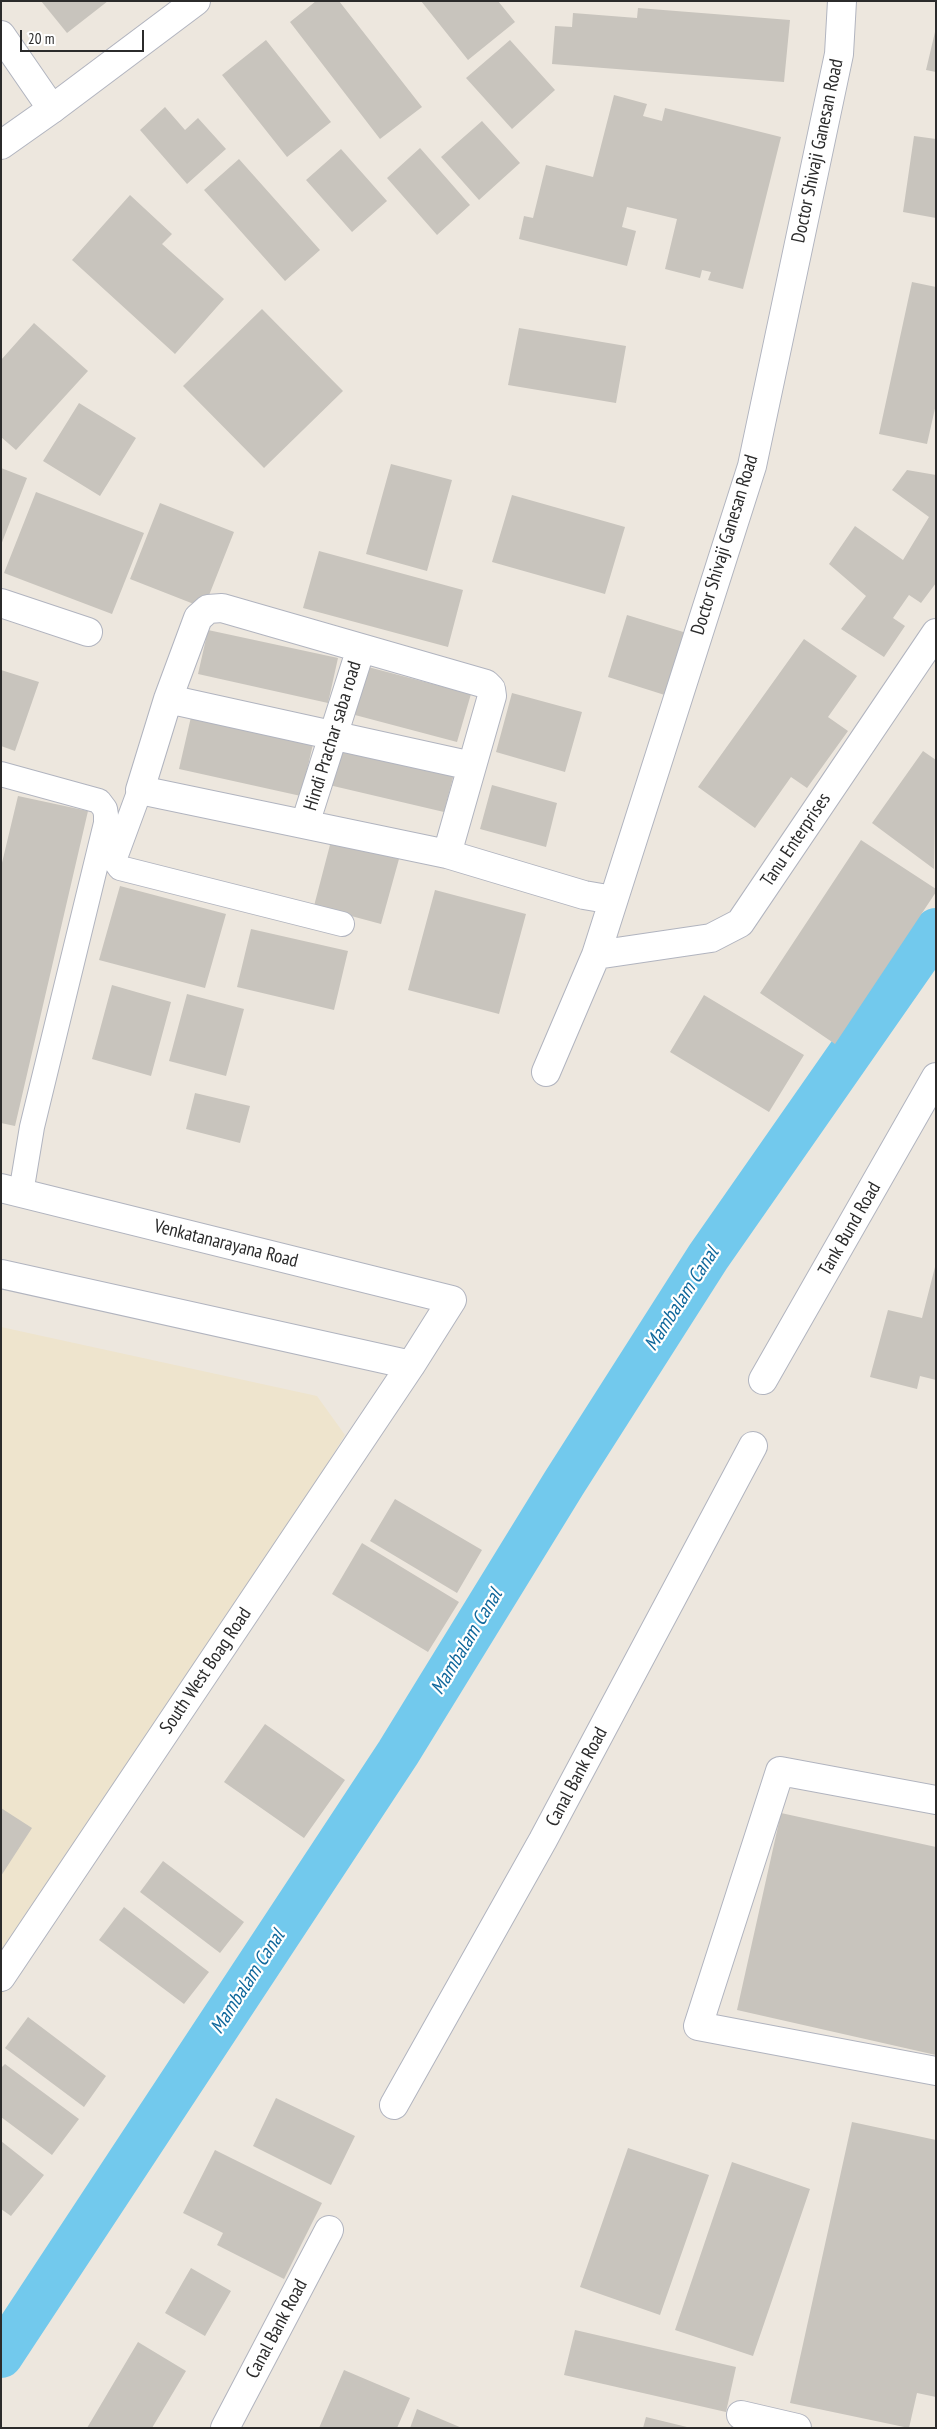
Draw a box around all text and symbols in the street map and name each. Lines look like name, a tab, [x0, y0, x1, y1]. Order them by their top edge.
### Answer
scale bar	[22, 20, 146, 52]
text: 20 m	[28, 29, 54, 48]
street label: Doctor Shivaji Ganesan Road	[787, 57, 849, 245]
street label: Doctor Shivaji Ganesan Road	[687, 452, 763, 638]
street label: Hindi Prachar saba road	[299, 659, 367, 813]
street label: Tanu Enterprises	[756, 789, 836, 891]
street label: Tank Bund Road	[814, 1178, 886, 1280]
street label: Venkatanarayana Road	[152, 1215, 300, 1273]
water label: Mambalam Canal	[640, 1243, 724, 1355]
water label: Mambalam Canal	[426, 1585, 508, 1699]
street label: South West Boag Road	[155, 1604, 257, 1738]
street label: Canal Bank Road	[541, 1723, 613, 1831]
water label: Mambalam Canal	[206, 1926, 290, 2038]
street label: Canal Bank Road	[241, 2275, 313, 2383]

